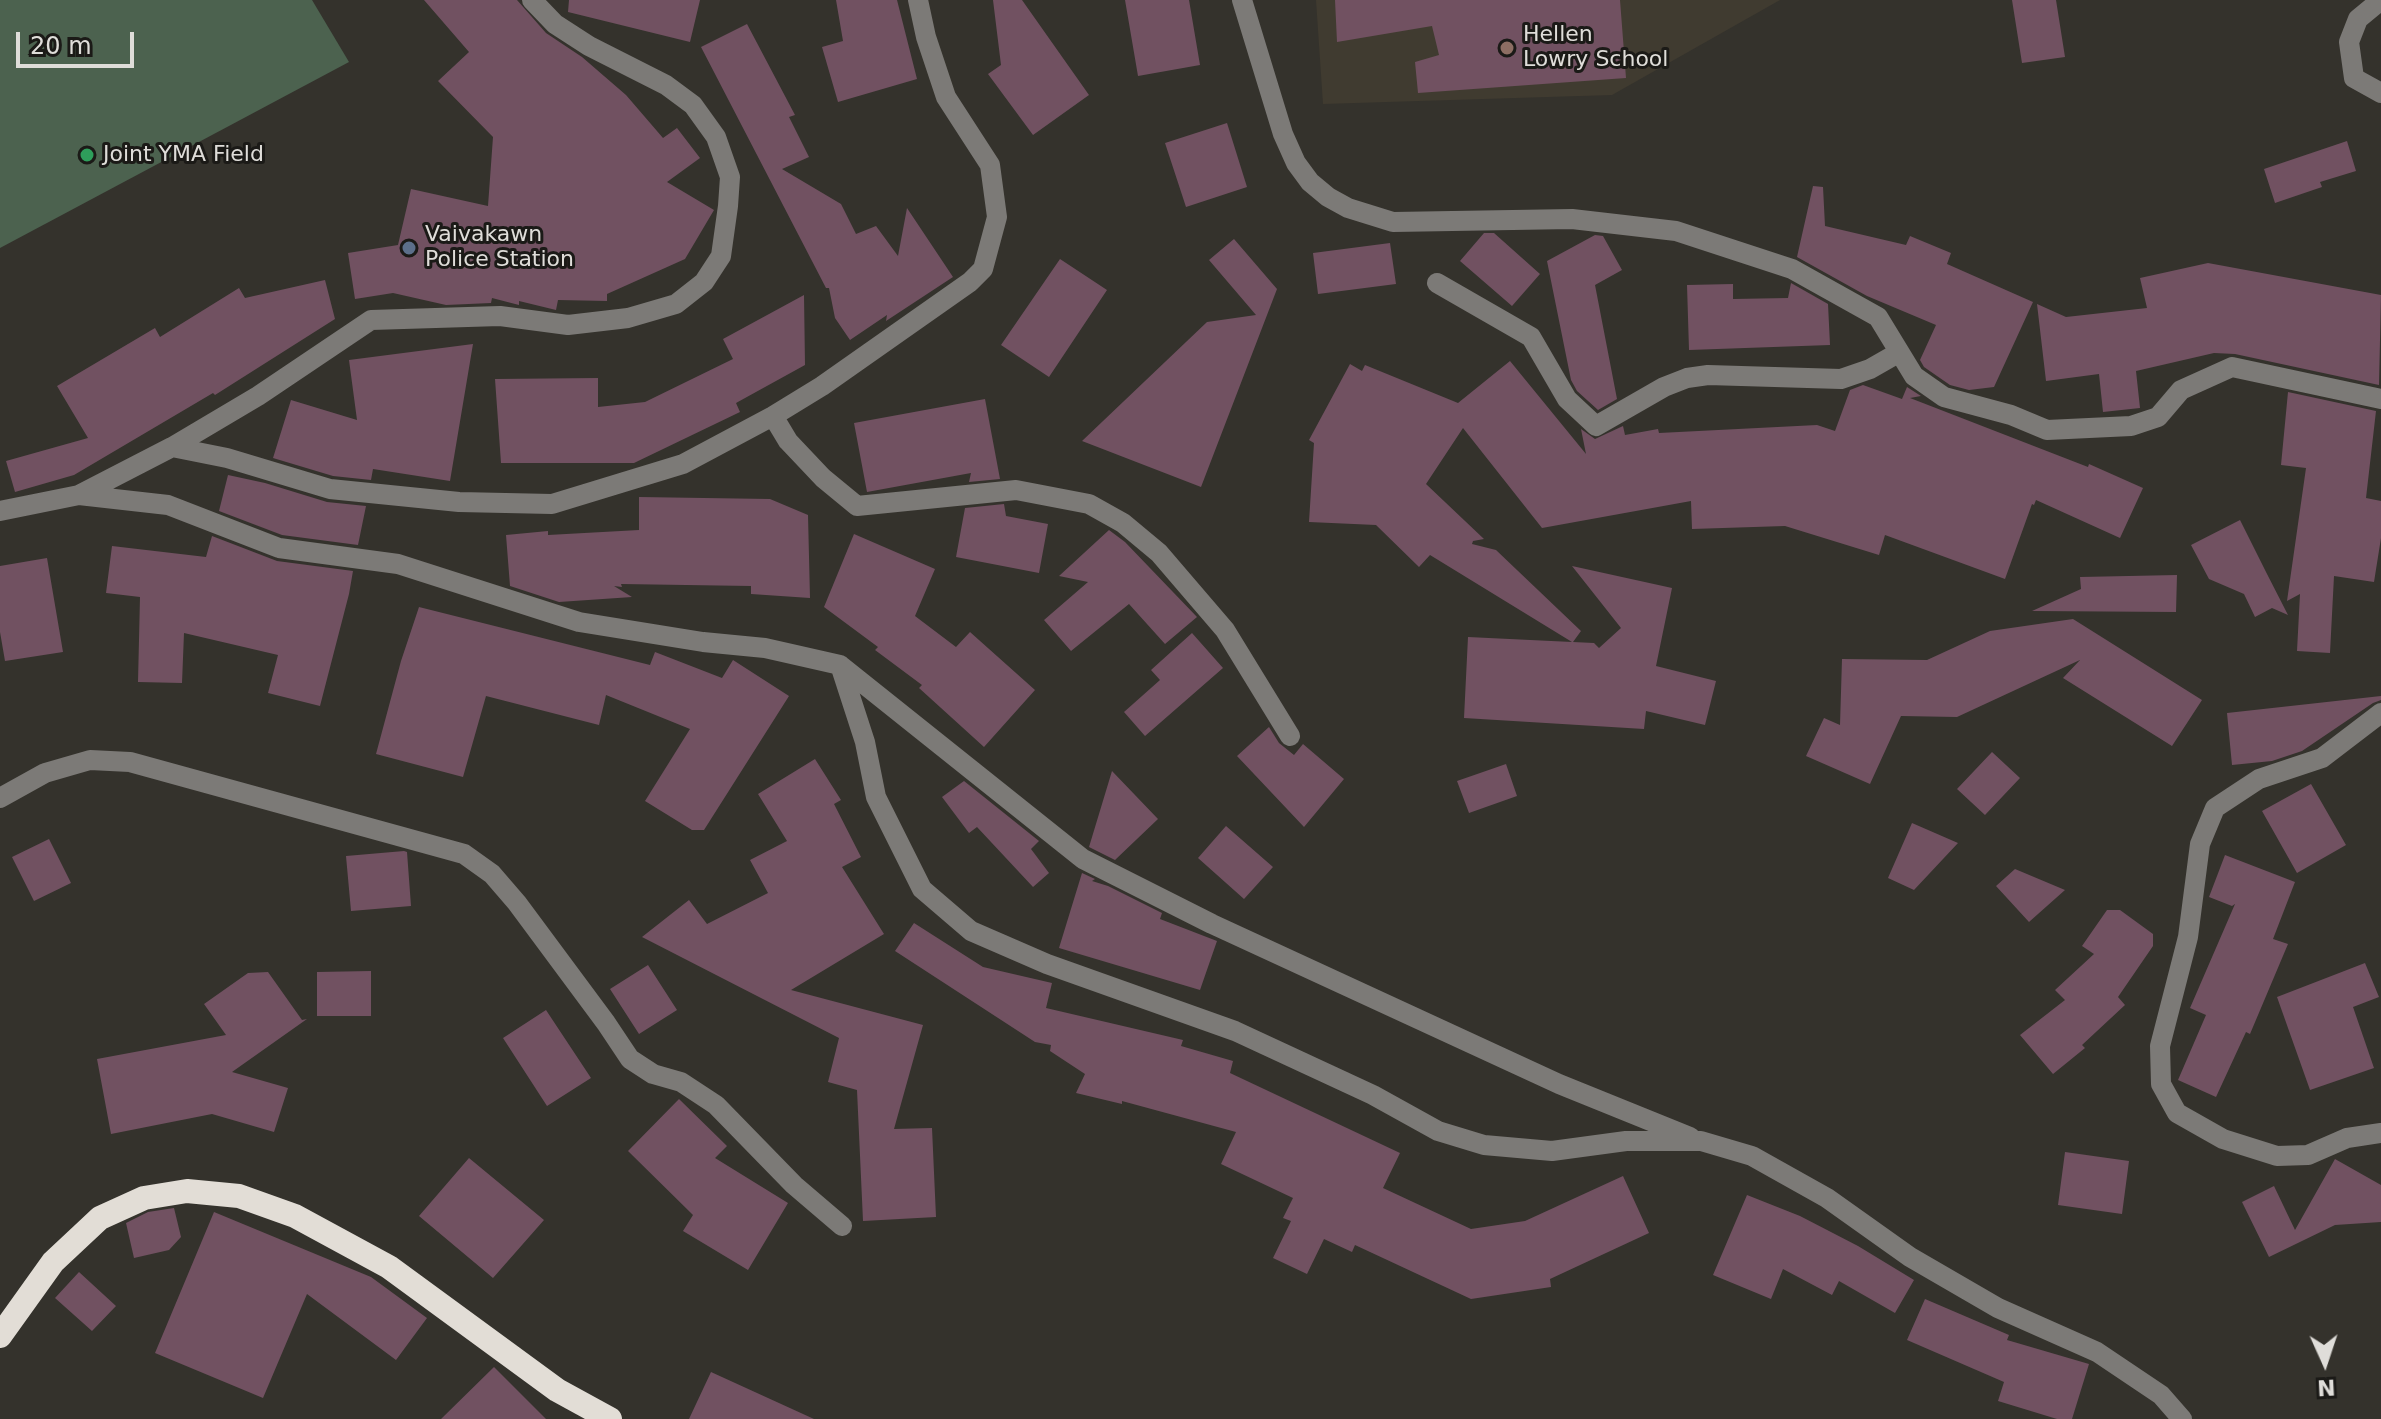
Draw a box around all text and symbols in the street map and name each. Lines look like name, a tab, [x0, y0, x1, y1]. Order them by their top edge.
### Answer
scale bar	[20, 16, 138, 66]
place label: Hellen Lowry School	[1523, 22, 1668, 74]
text: 20 m	[30, 32, 92, 60]
marker: Hellen Lowry School	[1498, 39, 1516, 57]
place label: Joint YMA Field	[103, 142, 264, 168]
marker: Joint YMA Field	[78, 146, 96, 164]
place label: Vaivakawn Police Station	[425, 222, 574, 274]
marker: Vaivakawn Police Station	[400, 239, 418, 257]
north arrow	[2285, 1323, 2365, 1403]
text: N	[2316, 1375, 2336, 1400]

